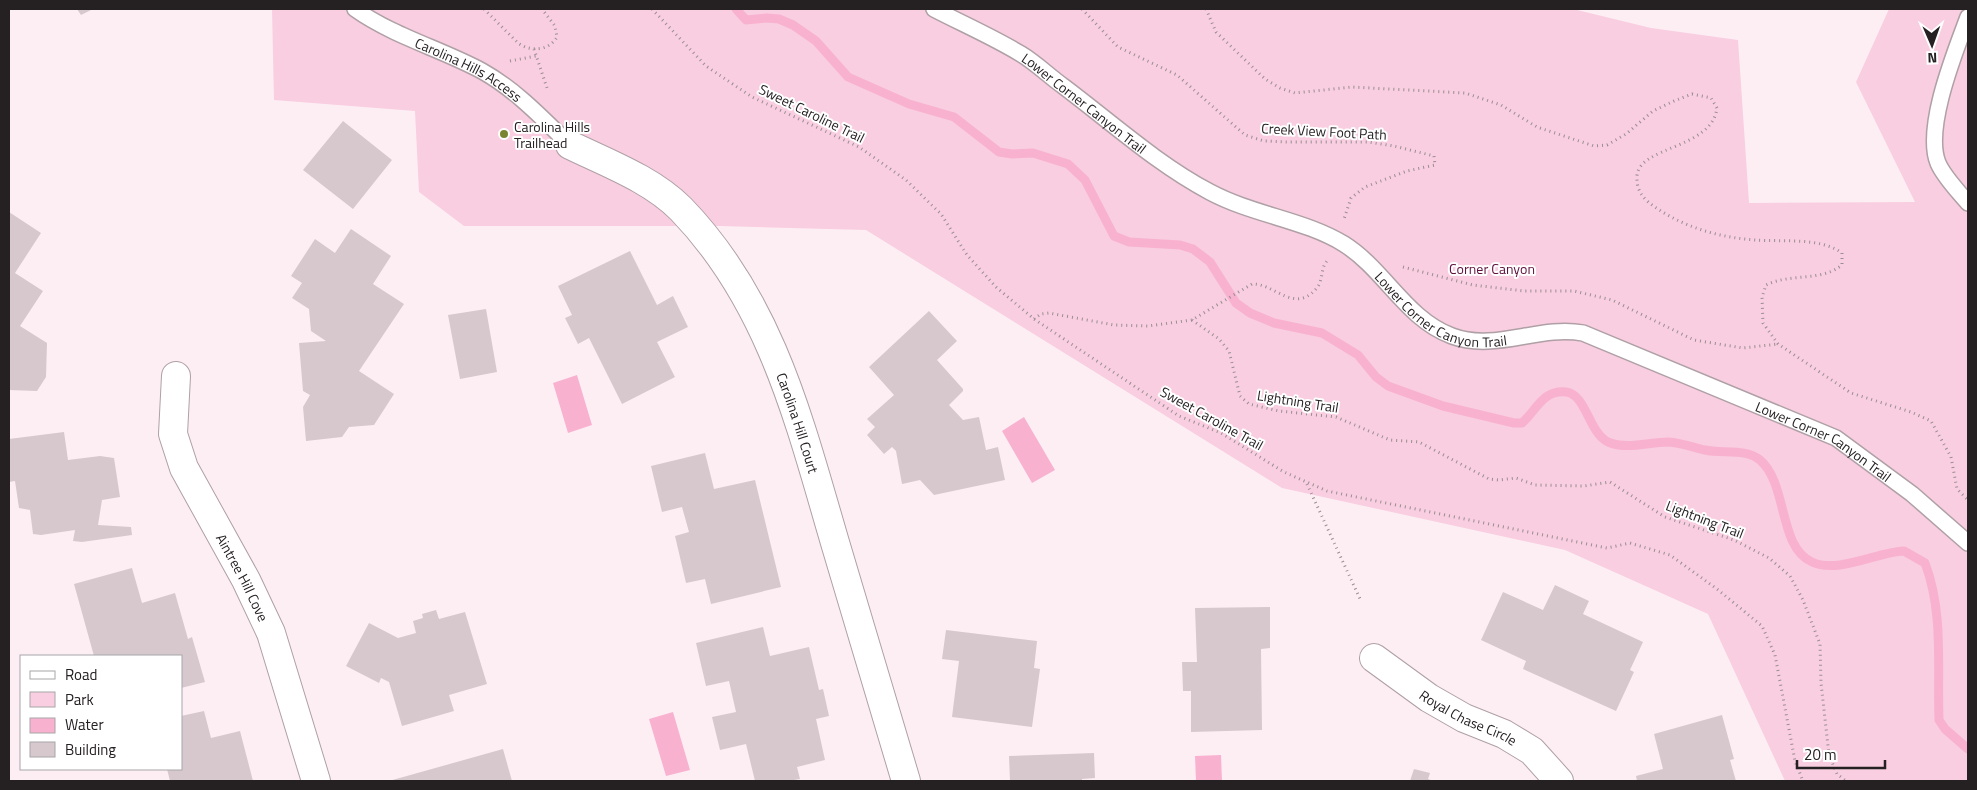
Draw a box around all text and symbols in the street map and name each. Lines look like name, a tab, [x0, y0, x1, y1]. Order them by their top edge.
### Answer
north arrow	[1907, 20, 1957, 70]
street label: Carolina Hills Access	[412, 32, 527, 106]
street label: Lower Corner Canyon Trail	[1018, 47, 1151, 158]
text: N	[1927, 48, 1938, 69]
street label: Sweet Caroline Trail	[756, 78, 868, 148]
place label: Carolina Hills Trailhead	[514, 116, 590, 153]
street label: Creek View Foot Path	[1261, 117, 1387, 145]
marker: Carolina Hills Trailhead	[498, 128, 510, 140]
park label: Corner Canyon	[1449, 258, 1535, 279]
street label: Lower Corner Canyon Trail	[1370, 266, 1508, 352]
street label: Carolina Hill Court	[772, 369, 825, 476]
street label: Sweet Caroline Trail	[1157, 381, 1267, 455]
street label: Lightning Trail	[1256, 384, 1340, 418]
street label: Lower Corner Canyon Trail	[1753, 395, 1896, 486]
street label: Lightning Trail	[1663, 494, 1747, 544]
street label: Aintree Hill Cove	[212, 529, 274, 625]
legend	[20, 655, 182, 770]
text: Road	[65, 663, 97, 686]
street label: Royal Chase Circle	[1415, 684, 1521, 750]
text: Park	[65, 688, 94, 711]
text: Water	[65, 713, 104, 736]
text: Building	[65, 738, 116, 761]
scale bar	[1797, 738, 1884, 770]
text: 20 m	[1804, 743, 1837, 766]

